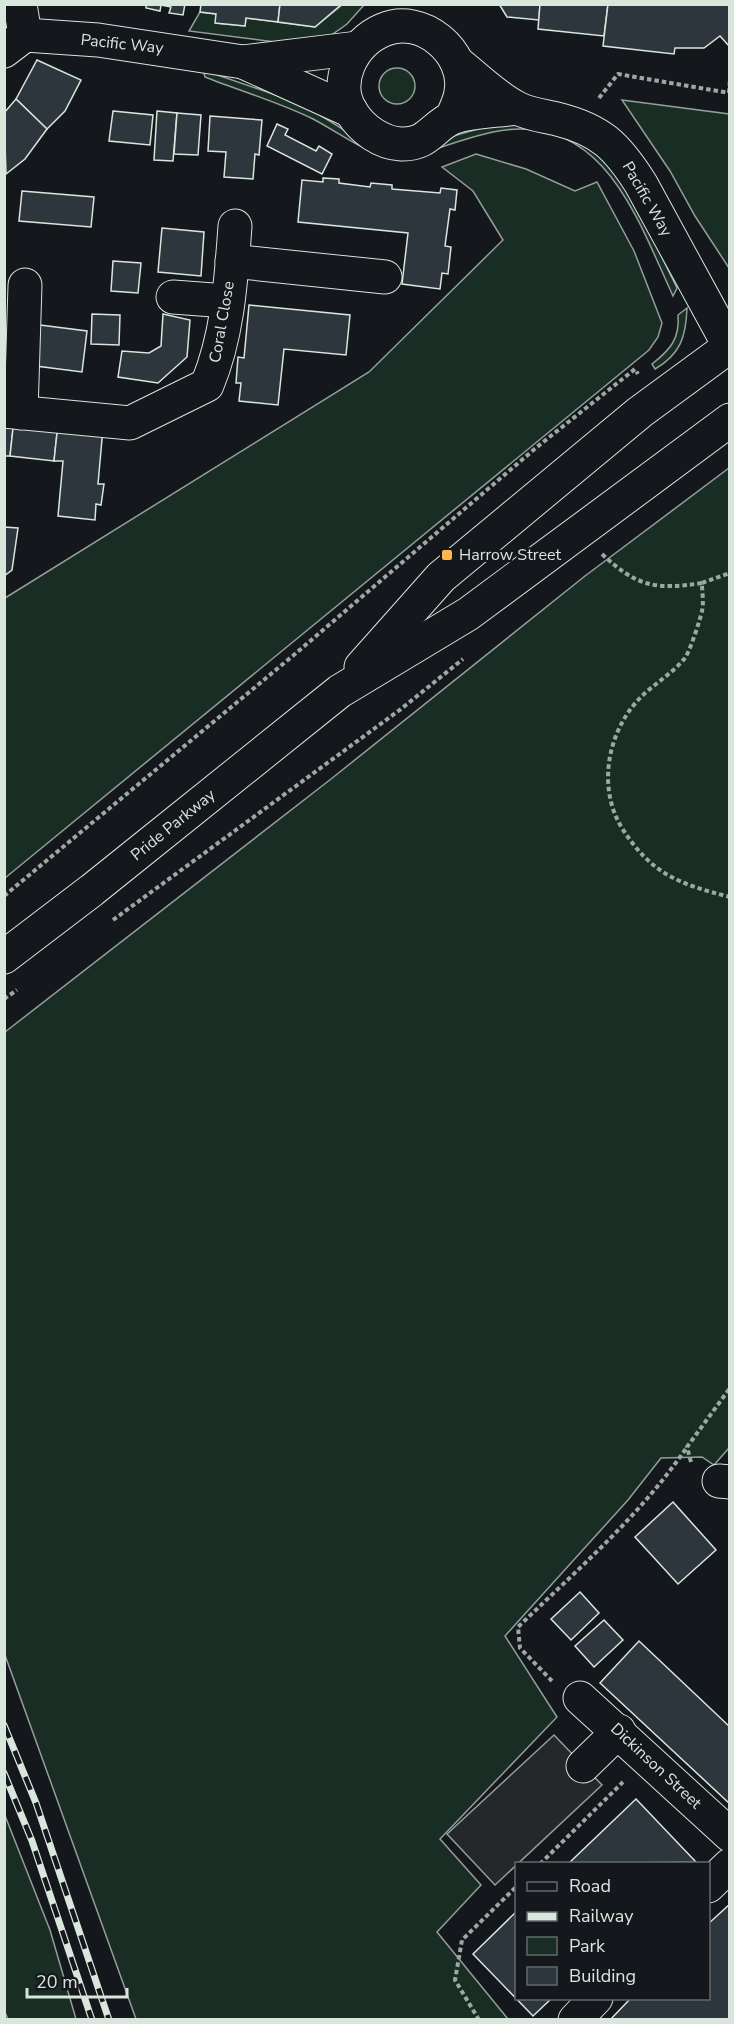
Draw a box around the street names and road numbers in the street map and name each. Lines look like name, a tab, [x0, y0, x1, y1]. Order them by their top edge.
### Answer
street label: Pacific Way	[80, 29, 165, 59]
street label: Pacific Way	[617, 157, 678, 241]
street label: Coral Close	[204, 279, 240, 365]
street label: Pride Parkway	[126, 784, 221, 866]
street label: Dickinson Street	[606, 1718, 707, 1814]

